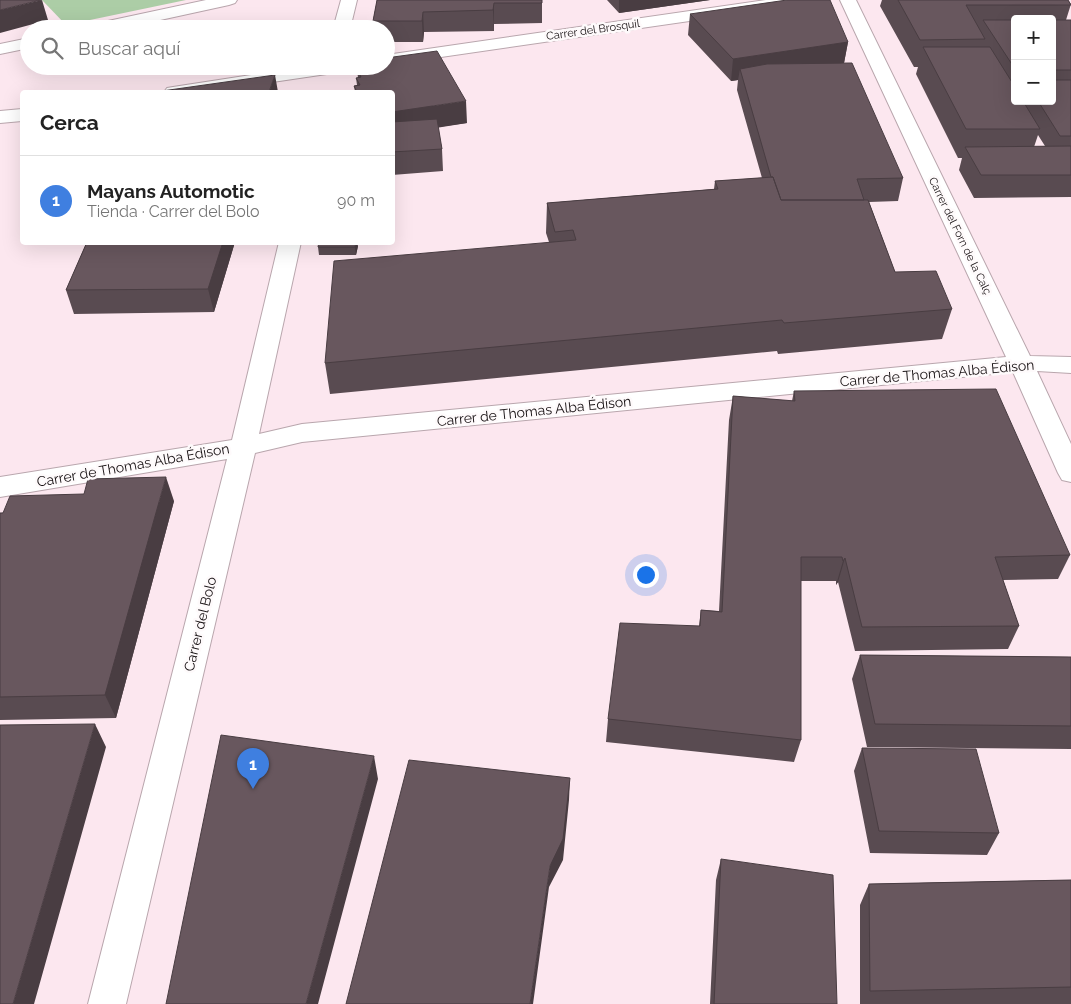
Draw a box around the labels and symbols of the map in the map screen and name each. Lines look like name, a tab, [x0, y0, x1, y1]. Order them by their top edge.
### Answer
street label: Carrer del Brosquil	[545, 17, 641, 43]
street label: Carrer del Forn de la Calç	[926, 175, 994, 297]
street label: Carrer de Thomas Alba Édison	[839, 356, 1035, 389]
street label: Carrer de Thomas Alba Édison	[436, 392, 632, 429]
street label: Carrer de Thomas Alba Édison	[35, 439, 230, 490]
your location	[633, 562, 659, 588]
street label: Carrer del Bolo	[181, 575, 219, 673]
pin: 1	[237, 748, 269, 789]

